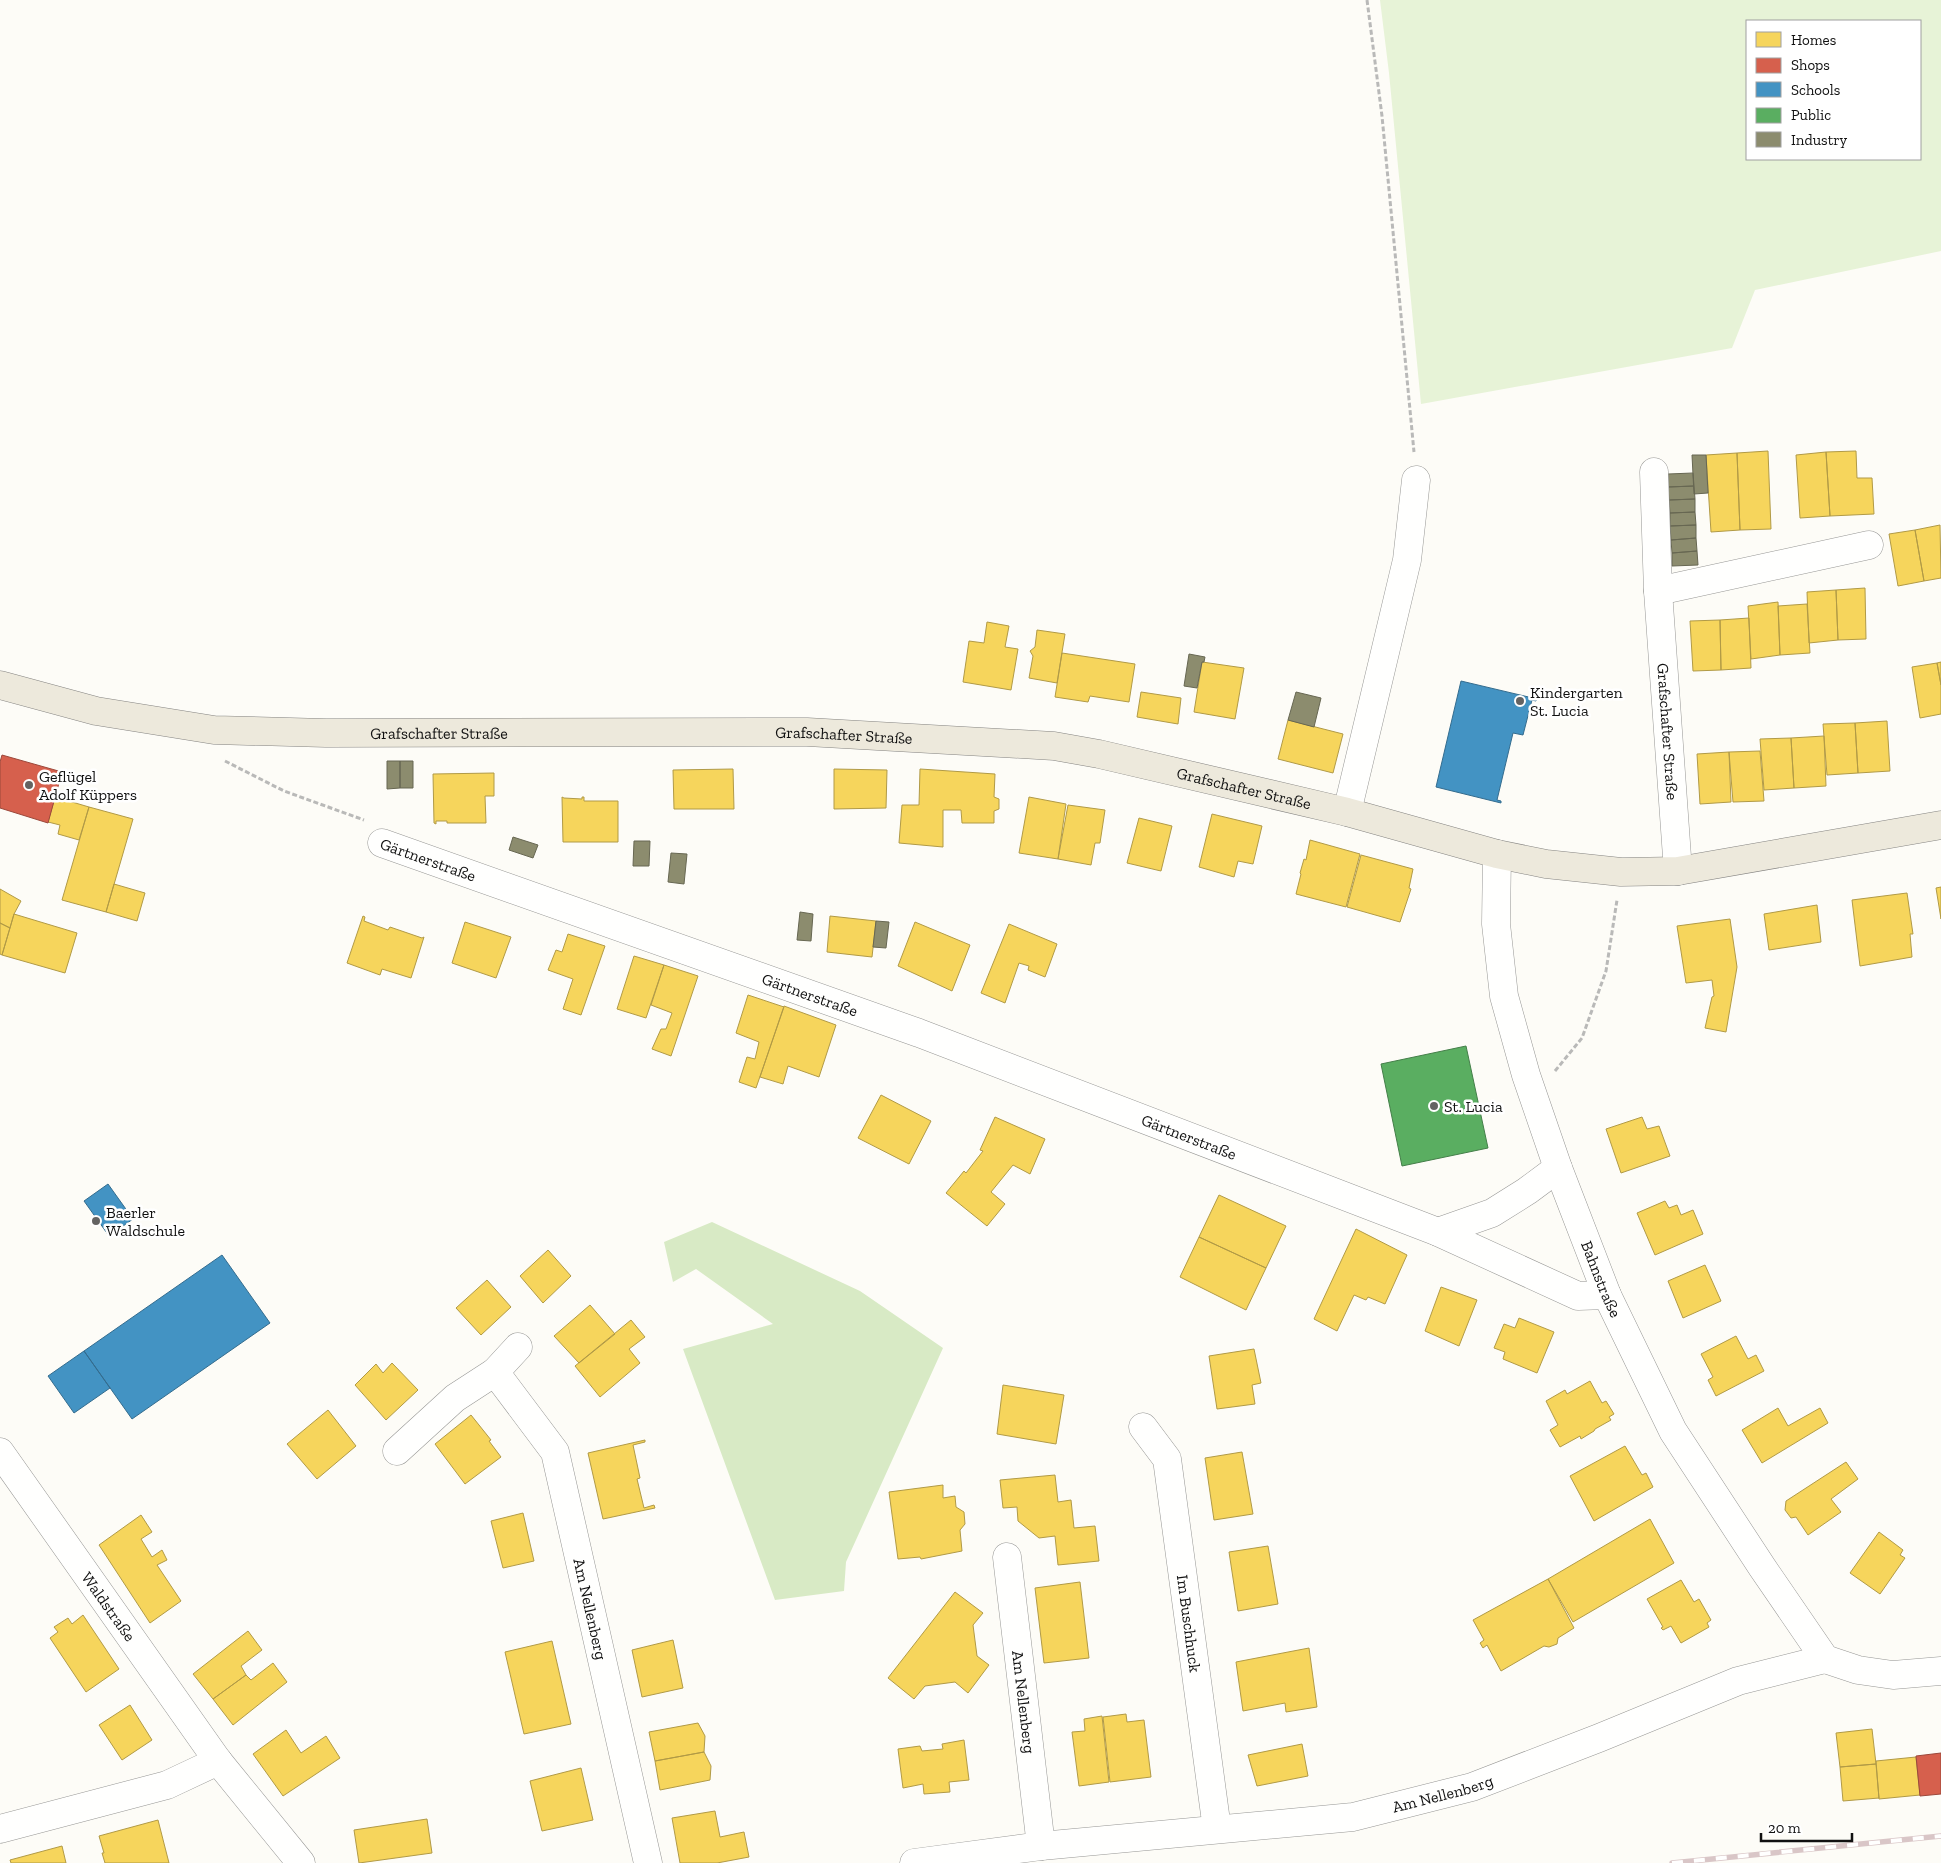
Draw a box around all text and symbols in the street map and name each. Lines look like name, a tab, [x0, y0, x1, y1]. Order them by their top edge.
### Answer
legend	[1746, 20, 1921, 160]
text: Homes	[1791, 31, 1836, 49]
text: Shops	[1791, 56, 1830, 74]
text: Schools	[1791, 81, 1840, 99]
text: Public	[1791, 106, 1831, 124]
text: Industry	[1791, 131, 1848, 149]
street label: Grafschafter Straße	[1653, 662, 1682, 801]
place label: Kindergarten St. Lucia	[1530, 683, 1624, 720]
marker: Kindergarten St. Lucia	[1514, 695, 1526, 707]
street label: Grafschafter Straße	[775, 723, 913, 748]
street label: Grafschafter Straße	[370, 724, 508, 743]
street label: Grafschafter Straße	[1175, 763, 1313, 813]
place label: Geflügel Adolf Küppers	[39, 767, 137, 804]
marker: Geflügel Adolf Küppers	[23, 779, 35, 791]
street label: Gärtnerstraße	[378, 834, 478, 885]
street label: Gärtnerstraße	[759, 969, 860, 1021]
place label: St. Lucia	[1444, 1097, 1503, 1116]
marker: St. Lucia	[1428, 1100, 1440, 1112]
street label: Gärtnerstraße	[1139, 1110, 1239, 1164]
place label: Baerler Waldschule	[106, 1203, 185, 1240]
marker: Baerler Waldschule	[90, 1215, 102, 1227]
street label: Bahnstraße	[1577, 1238, 1625, 1321]
street label: Am Nellenberg	[569, 1557, 611, 1662]
street label: Waldstraße	[78, 1568, 139, 1645]
street label: Im Buschhuck	[1173, 1574, 1205, 1674]
street label: Am Nellenberg	[1008, 1649, 1039, 1755]
street label: Am Nellenberg	[1390, 1771, 1496, 1817]
scale bar	[1761, 1810, 1852, 1842]
text: 20 m	[1768, 1819, 1801, 1837]

